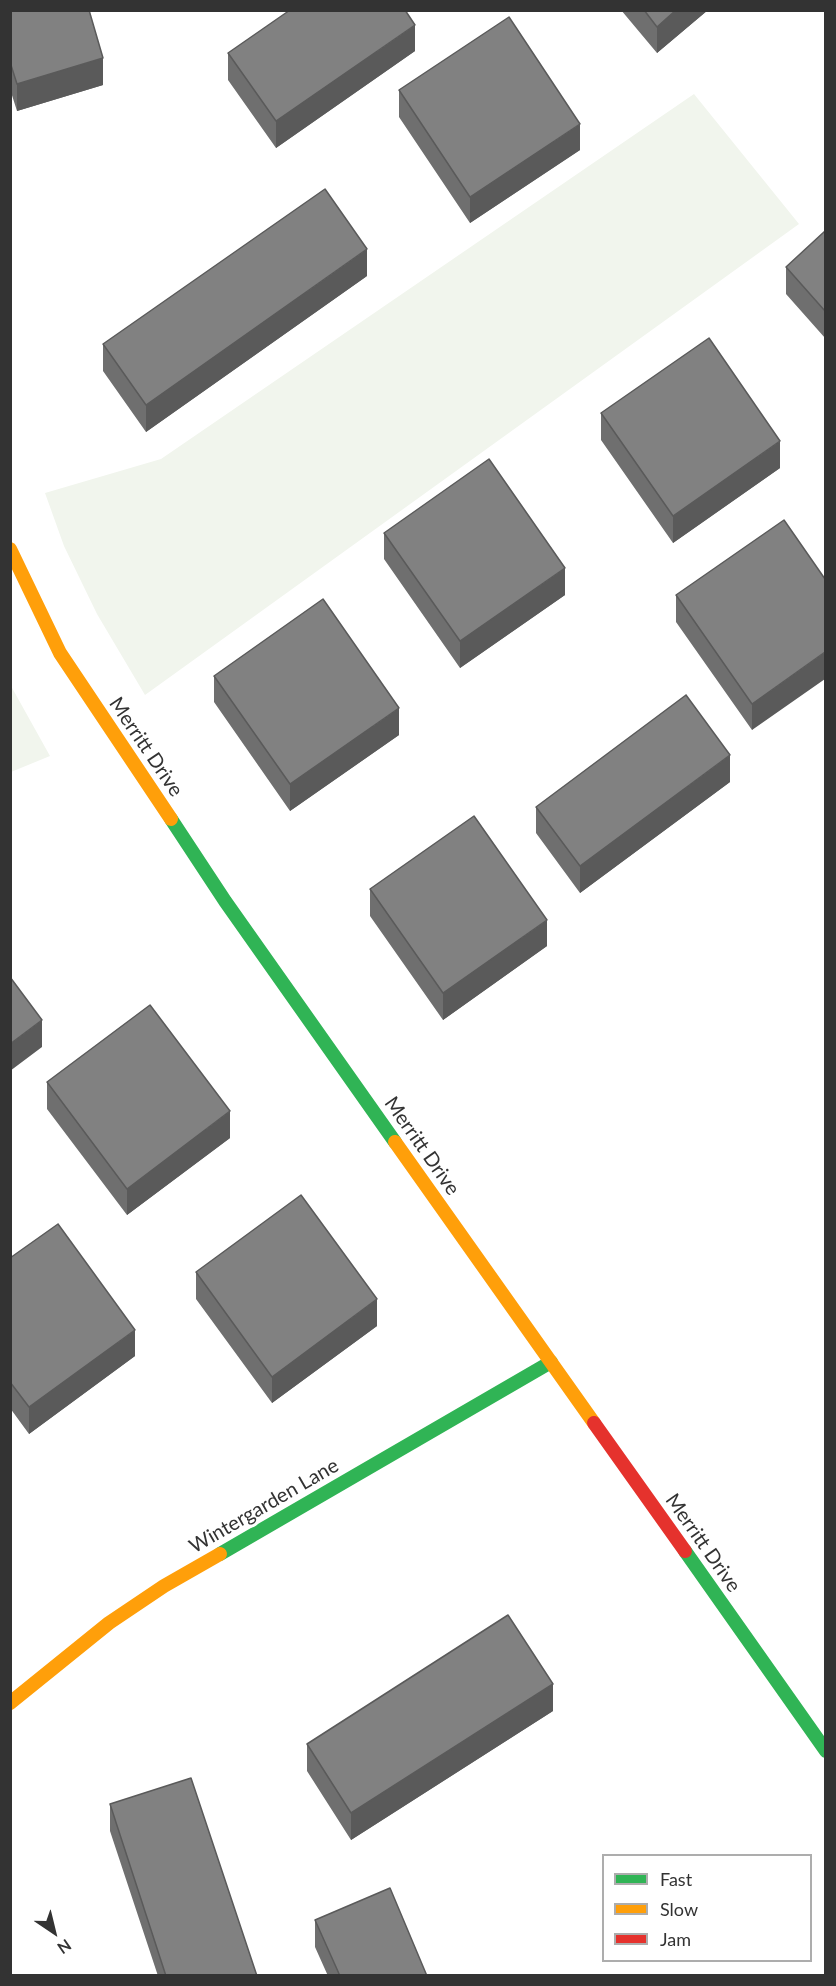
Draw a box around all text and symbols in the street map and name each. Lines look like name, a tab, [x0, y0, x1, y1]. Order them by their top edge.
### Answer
street label: Merritt Drive	[104, 693, 188, 801]
street label: Merritt Drive	[379, 1092, 465, 1200]
street label: Wintergarden Lane	[185, 1454, 343, 1558]
street label: Merritt Drive	[660, 1489, 746, 1597]
legend	[602, 1854, 812, 1962]
text: Fast	[660, 1868, 692, 1890]
text: Slow	[660, 1898, 698, 1920]
north arrow	[24, 1902, 84, 1962]
text: Jam	[660, 1928, 691, 1950]
text: N	[54, 1936, 75, 1958]

